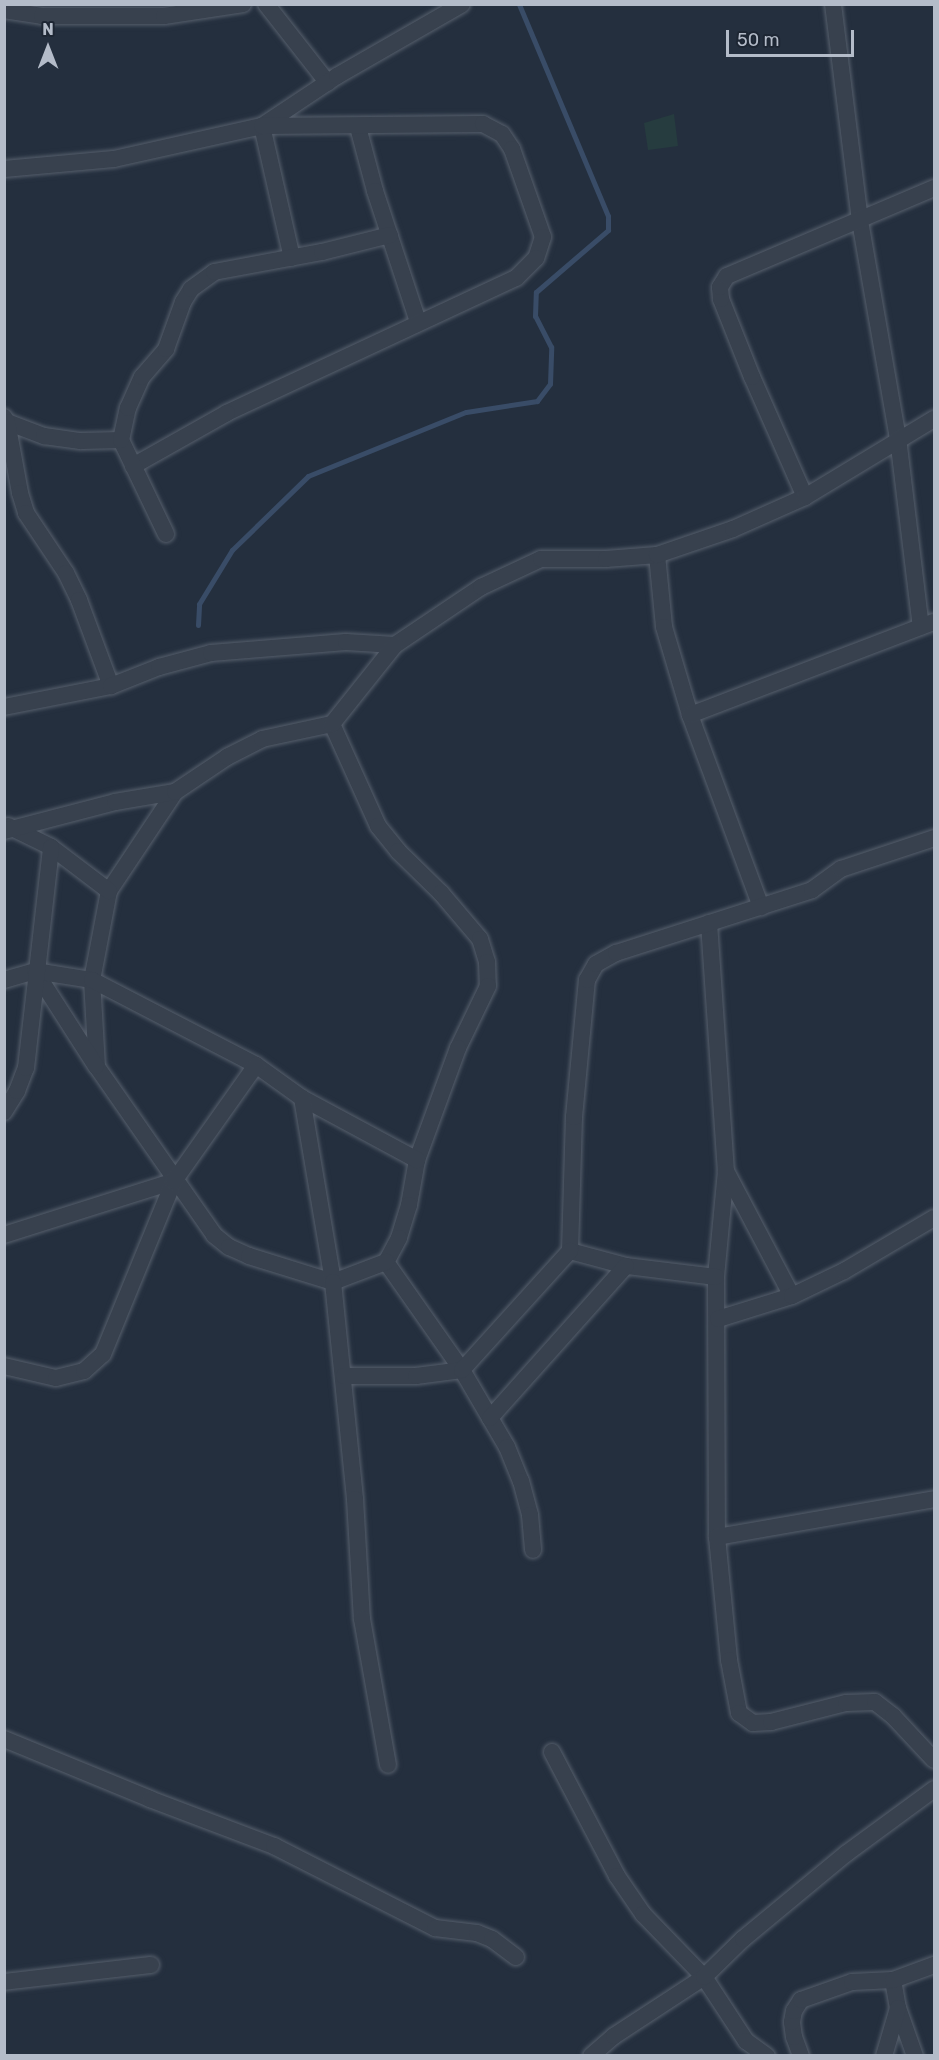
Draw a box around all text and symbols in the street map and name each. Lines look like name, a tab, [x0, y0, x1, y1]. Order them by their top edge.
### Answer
north arrow	[18, 18, 78, 78]
scale bar	[729, 18, 856, 56]
text: N	[42, 20, 54, 39]
text: 50 m	[737, 29, 780, 51]

